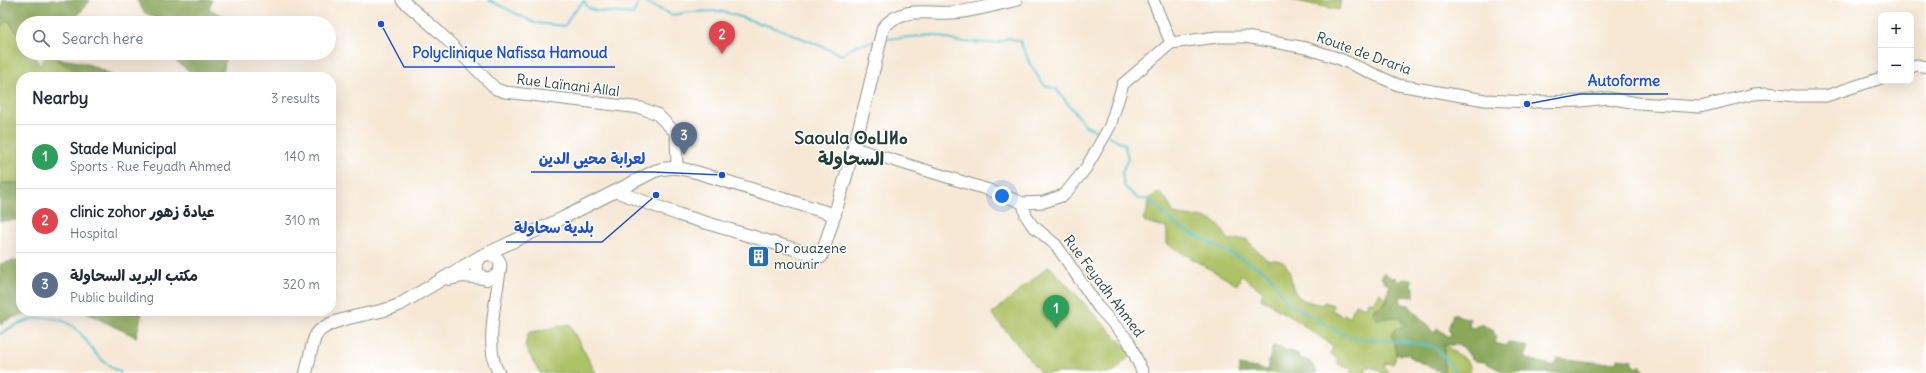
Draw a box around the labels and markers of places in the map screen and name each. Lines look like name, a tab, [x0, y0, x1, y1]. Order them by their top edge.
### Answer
pin: 2	[709, 21, 735, 54]
callout: Polyclinique Nafissa Hamoud	[404, 40, 615, 67]
callout: Autoforme	[1580, 67, 1668, 94]
pin: 3	[671, 122, 697, 155]
callout: لعرابة محيى الدين	[531, 145, 653, 172]
callout: بلدية سحاولة	[506, 215, 602, 242]
place label: Dr ouazene mounir	[774, 239, 847, 273]
building icon: Dr ouazene mounir	[746, 243, 772, 269]
pin: 1	[1043, 295, 1069, 328]

